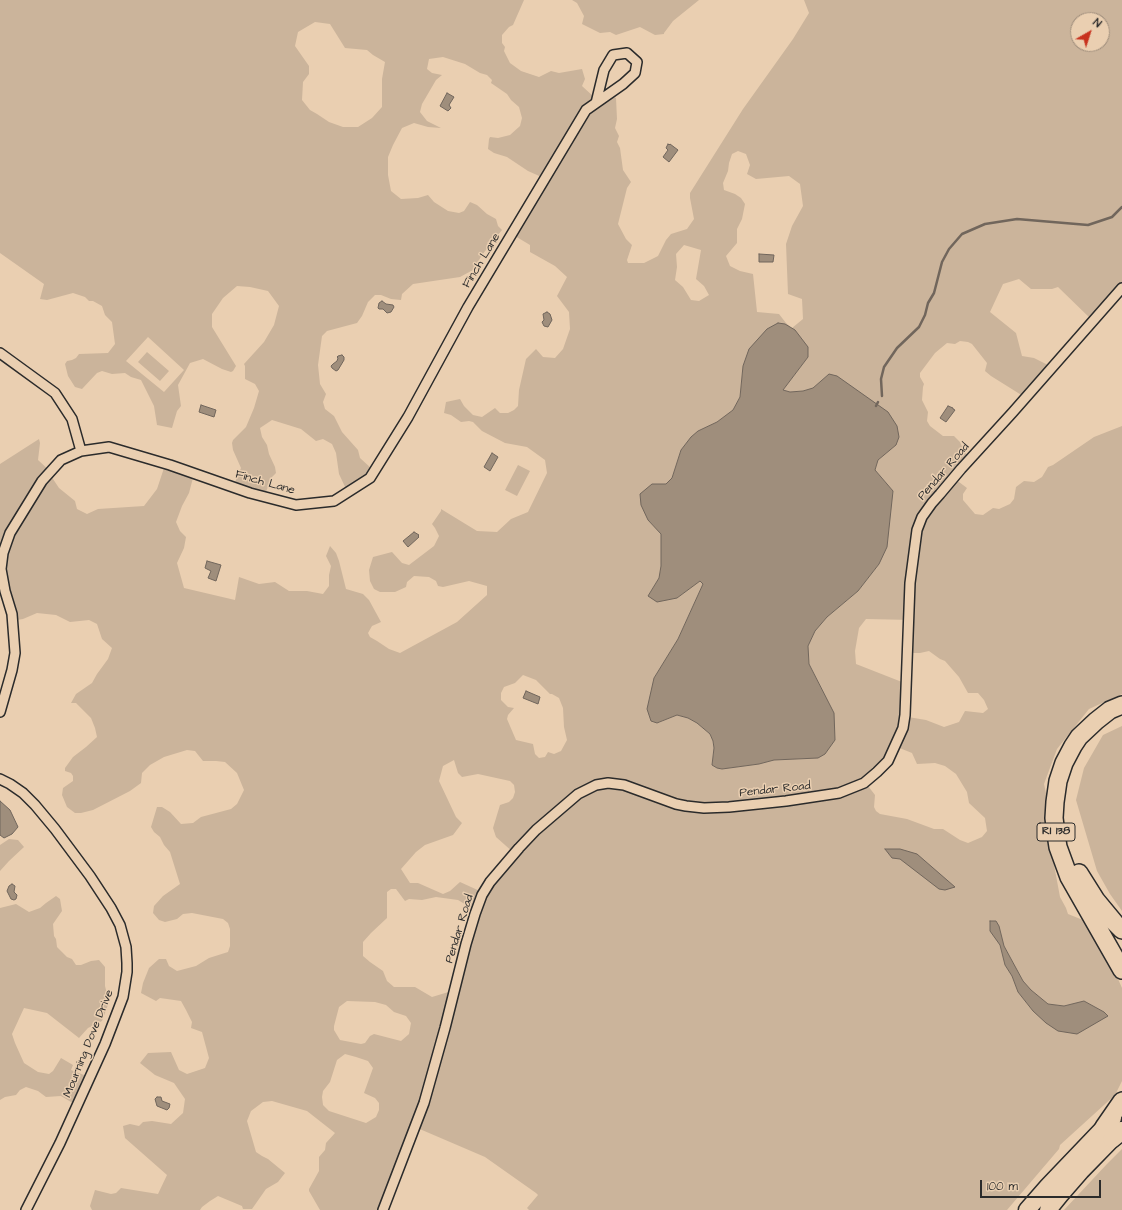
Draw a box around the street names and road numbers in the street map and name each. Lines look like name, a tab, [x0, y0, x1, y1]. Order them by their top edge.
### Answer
street label: Finch Lane	[460, 231, 504, 291]
street label: Pendar Road	[915, 440, 973, 504]
street label: Finch Lane	[234, 468, 296, 498]
street label: Pendar Road	[739, 779, 811, 801]
road number: RI 138	[1037, 823, 1075, 841]
street label: Pendar Road	[443, 893, 477, 965]
street label: Mourning Dove Drive	[61, 988, 117, 1100]

